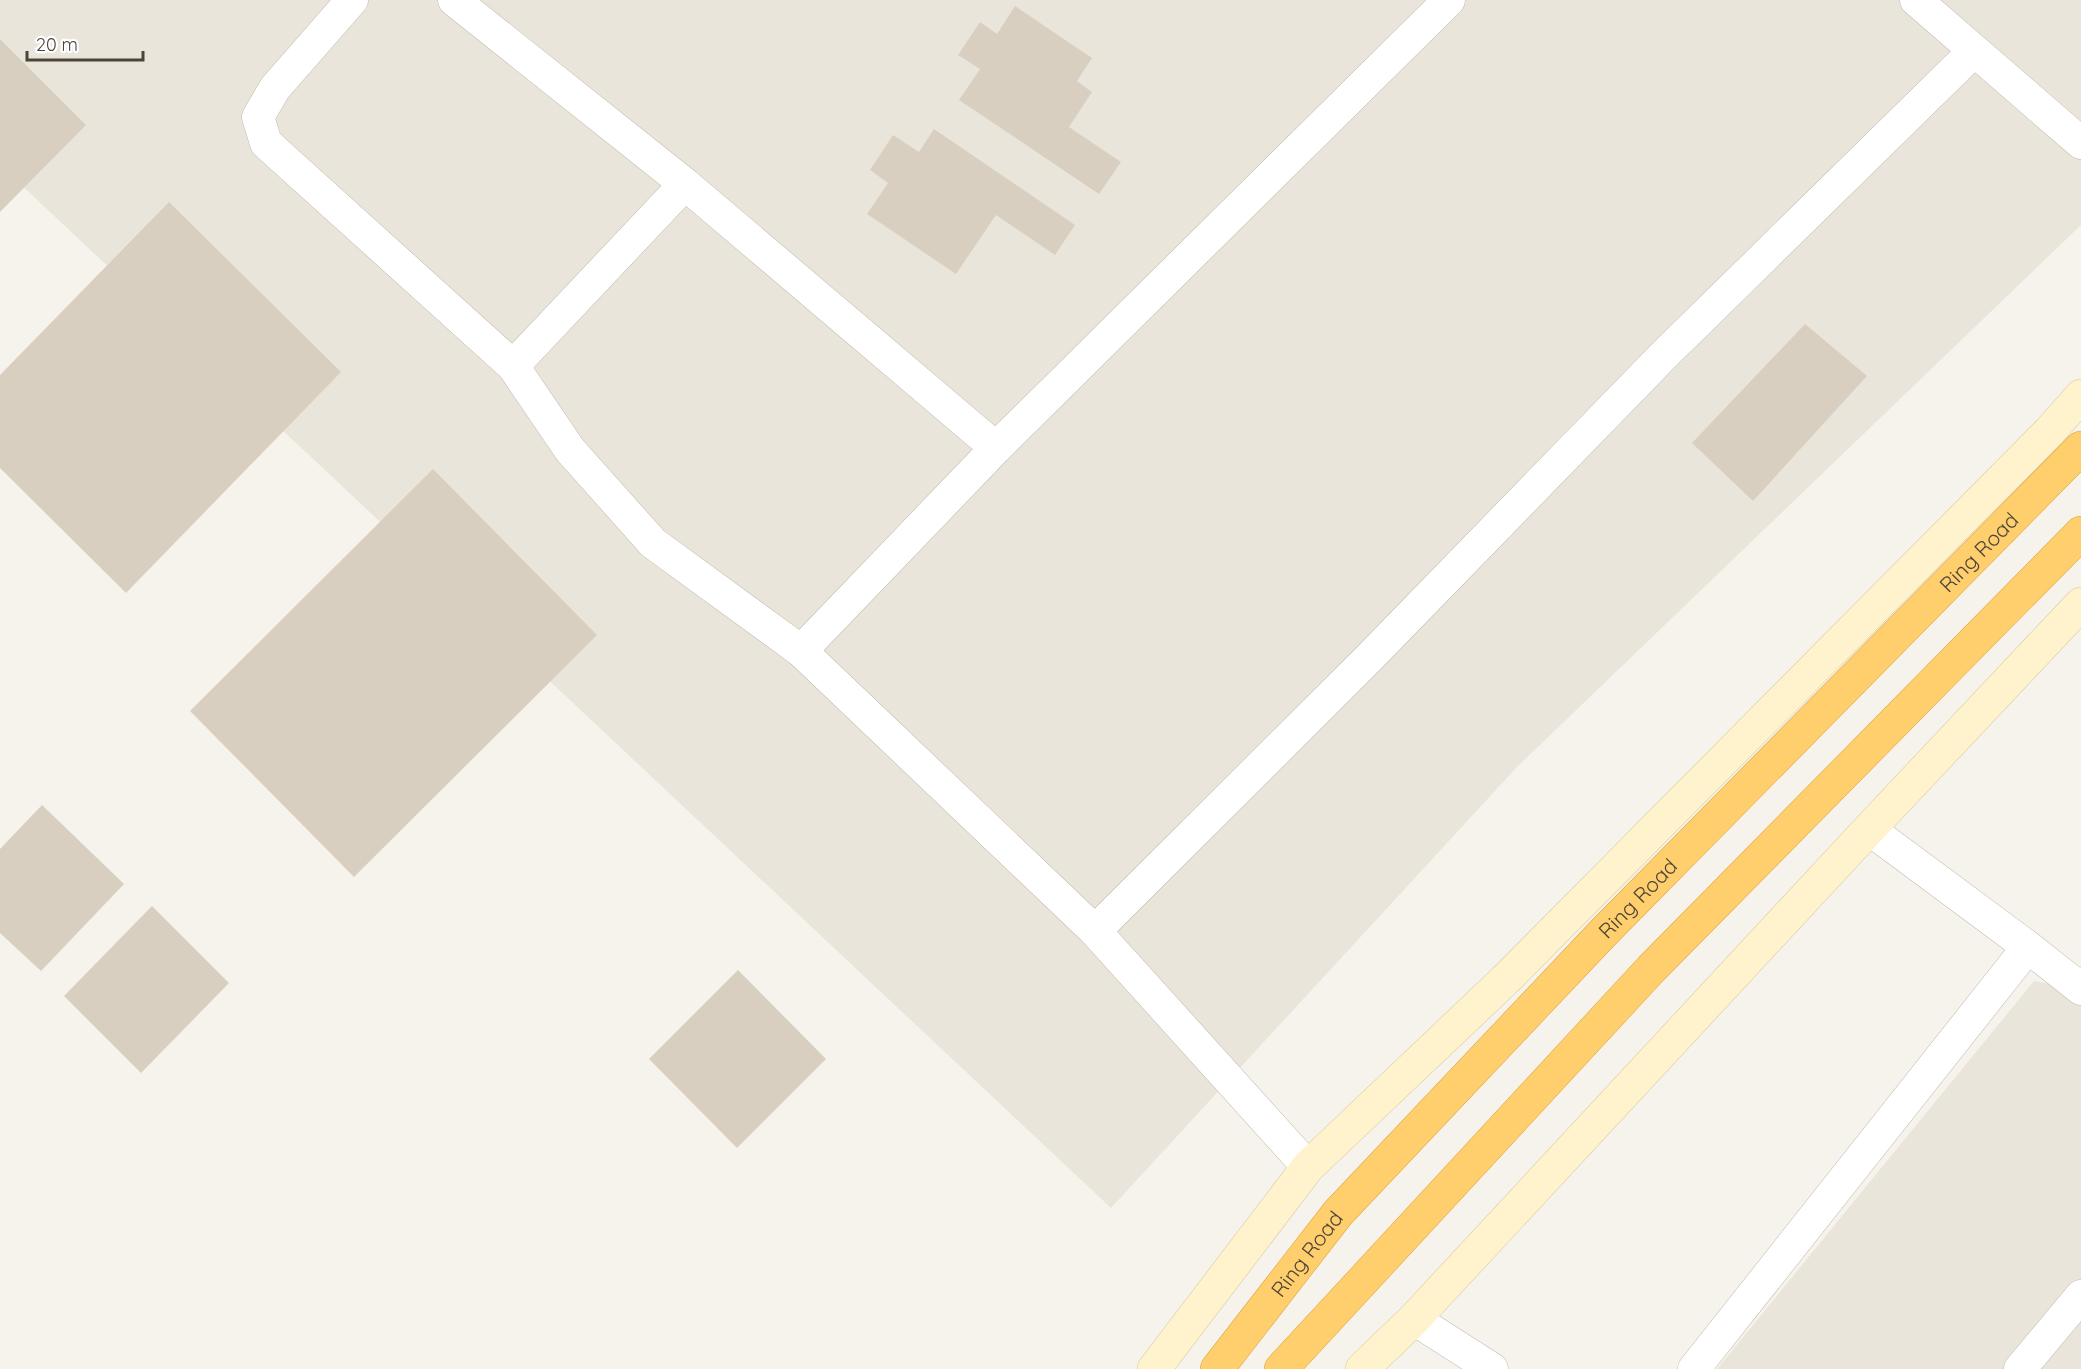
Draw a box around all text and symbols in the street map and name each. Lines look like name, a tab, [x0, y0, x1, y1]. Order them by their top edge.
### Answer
scale bar	[27, 24, 142, 62]
text: 20 m	[36, 33, 78, 56]
street label: Ring Road	[1934, 507, 2024, 597]
street label: Ring Road	[1592, 853, 1682, 943]
street label: Ring Road	[1265, 1205, 1348, 1302]

